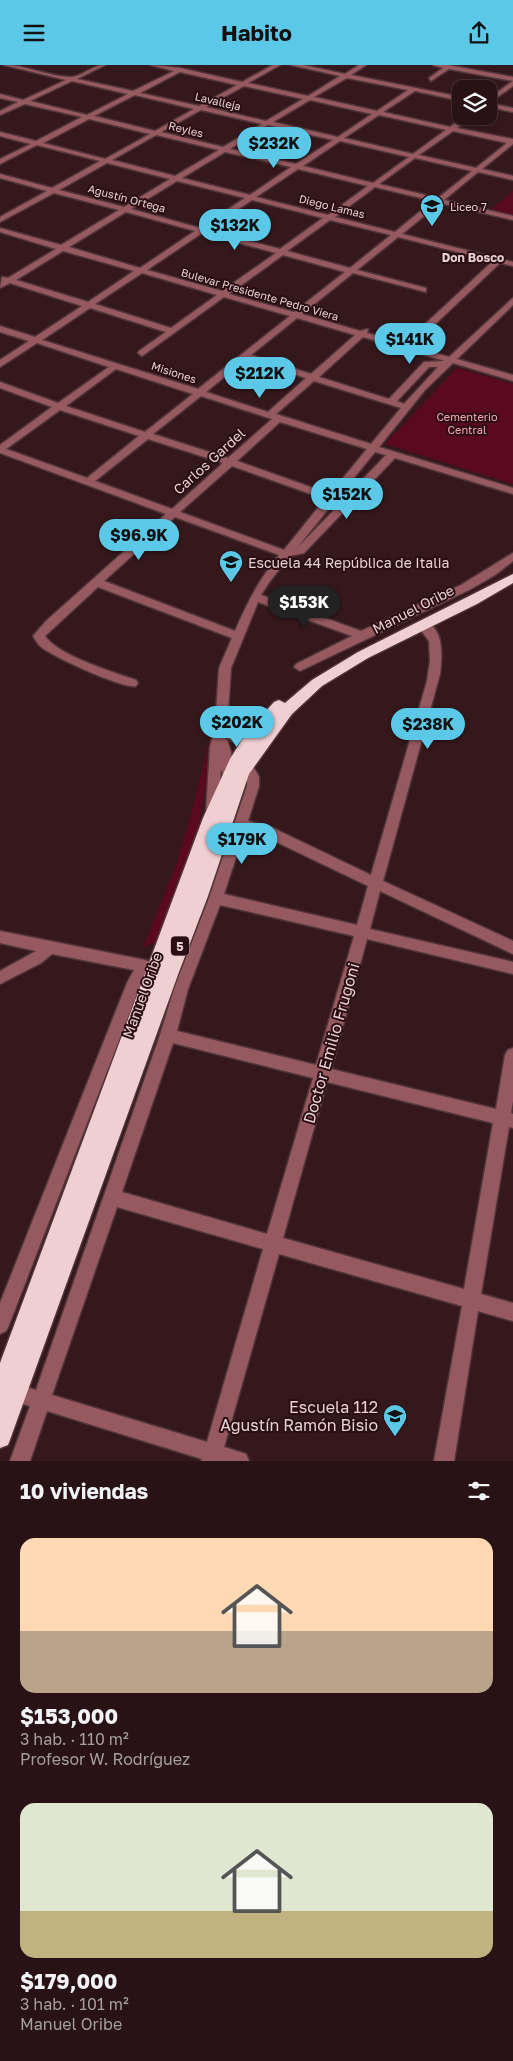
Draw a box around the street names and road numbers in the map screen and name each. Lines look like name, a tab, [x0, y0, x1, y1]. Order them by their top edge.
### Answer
street label: Lavalleja	[194, 89, 242, 113]
street label: Reyles	[167, 118, 205, 140]
street label: Agustín Ortega	[87, 181, 167, 215]
street label: Diego Lamas	[298, 192, 366, 221]
street label: Bulevar Presidente Pedro Viera	[180, 265, 340, 323]
street label: Misiones	[150, 359, 198, 385]
street label: Carlos Gardel	[170, 424, 248, 498]
street label: Manuel Oribe	[369, 581, 457, 637]
road number: 5	[171, 936, 189, 955]
street label: Manuel Oribe	[119, 950, 165, 1040]
street label: Doctor Emilio Frugoni	[299, 960, 363, 1126]

